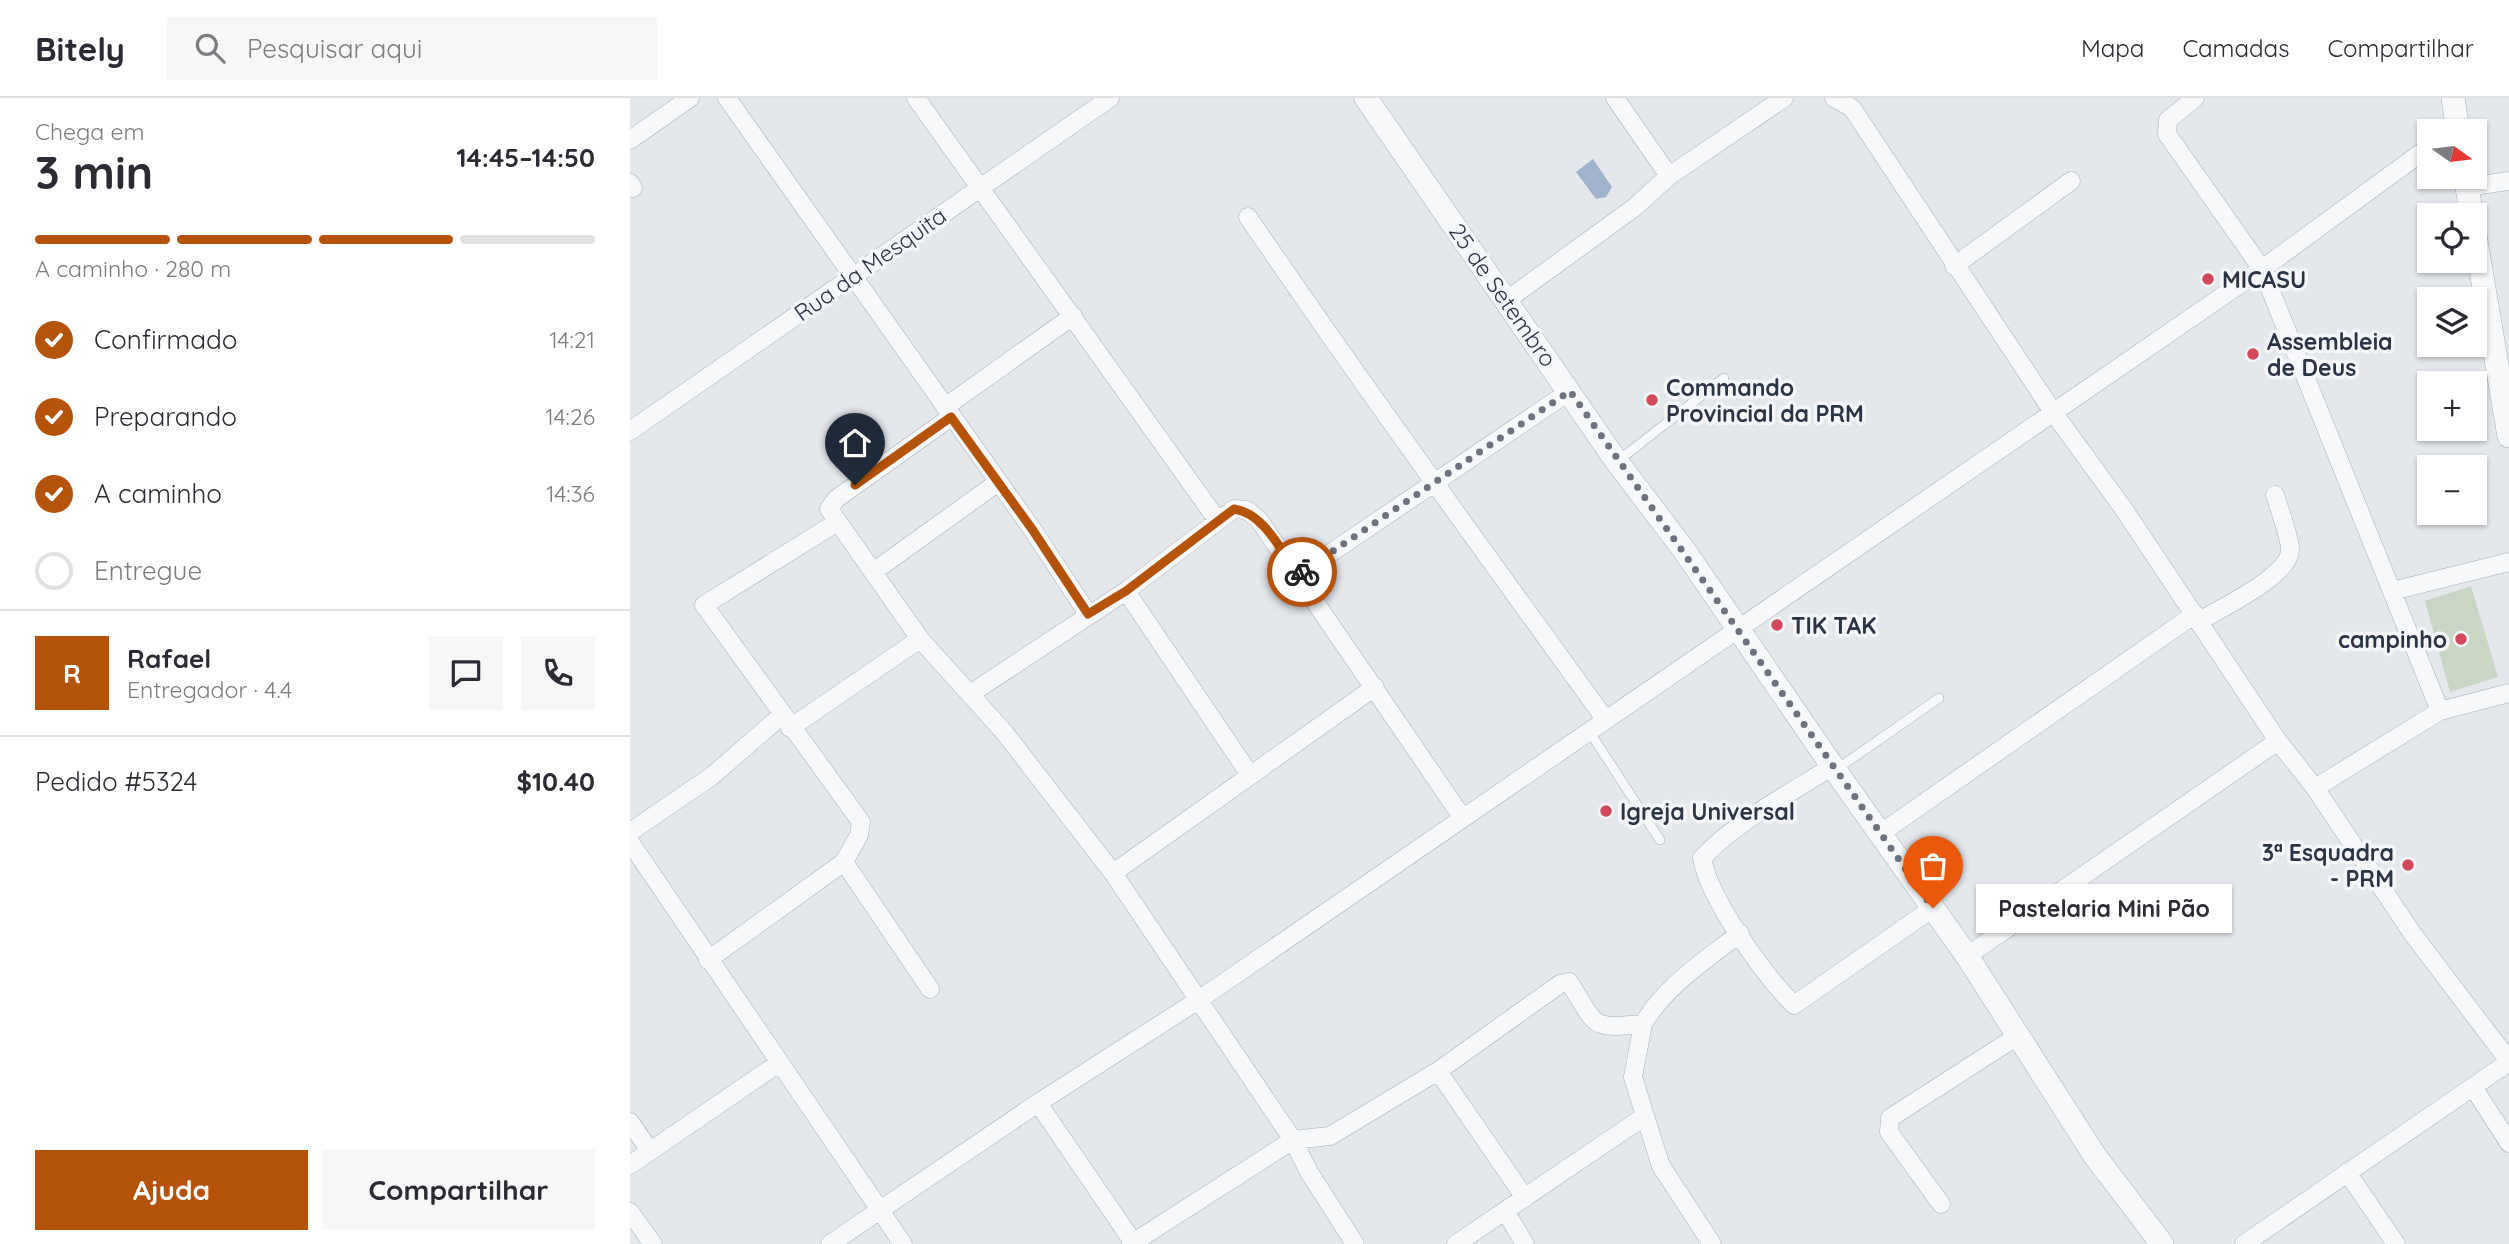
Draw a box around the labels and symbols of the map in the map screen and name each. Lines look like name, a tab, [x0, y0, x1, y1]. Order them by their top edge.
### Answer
north arrow	[2417, 119, 2487, 189]
street label: Rua da Mesquita	[788, 201, 952, 327]
street label: 25 de Setembro	[1443, 218, 1563, 372]
place label: MICASU	[2222, 265, 2306, 294]
marker: MICASU	[2200, 271, 2216, 287]
place label: Assembleia de Deus	[2267, 327, 2393, 382]
marker: Assembleia de Deus	[2245, 346, 2261, 362]
place label: Commando Provincial da PRM	[1666, 373, 1864, 428]
marker: Commando Provincial da PRM	[1644, 392, 1660, 408]
pin	[825, 413, 885, 485]
courier	[1267, 537, 1337, 607]
place label: TIK TAK	[1791, 611, 1876, 640]
marker: TIK TAK	[1769, 617, 1785, 633]
place label: campinho	[2338, 625, 2447, 654]
marker: campinho	[2453, 631, 2469, 647]
place label: Igreja Universal	[1620, 797, 1795, 826]
marker: Igreja Universal	[1598, 803, 1614, 819]
pin	[1903, 836, 1963, 908]
place label: 3ª Esquadra - PRM	[2262, 838, 2394, 893]
marker: 3ª Esquadra - PRM	[2400, 857, 2416, 873]
callout: Pastelaria Mini Pão	[1975, 884, 2230, 932]

